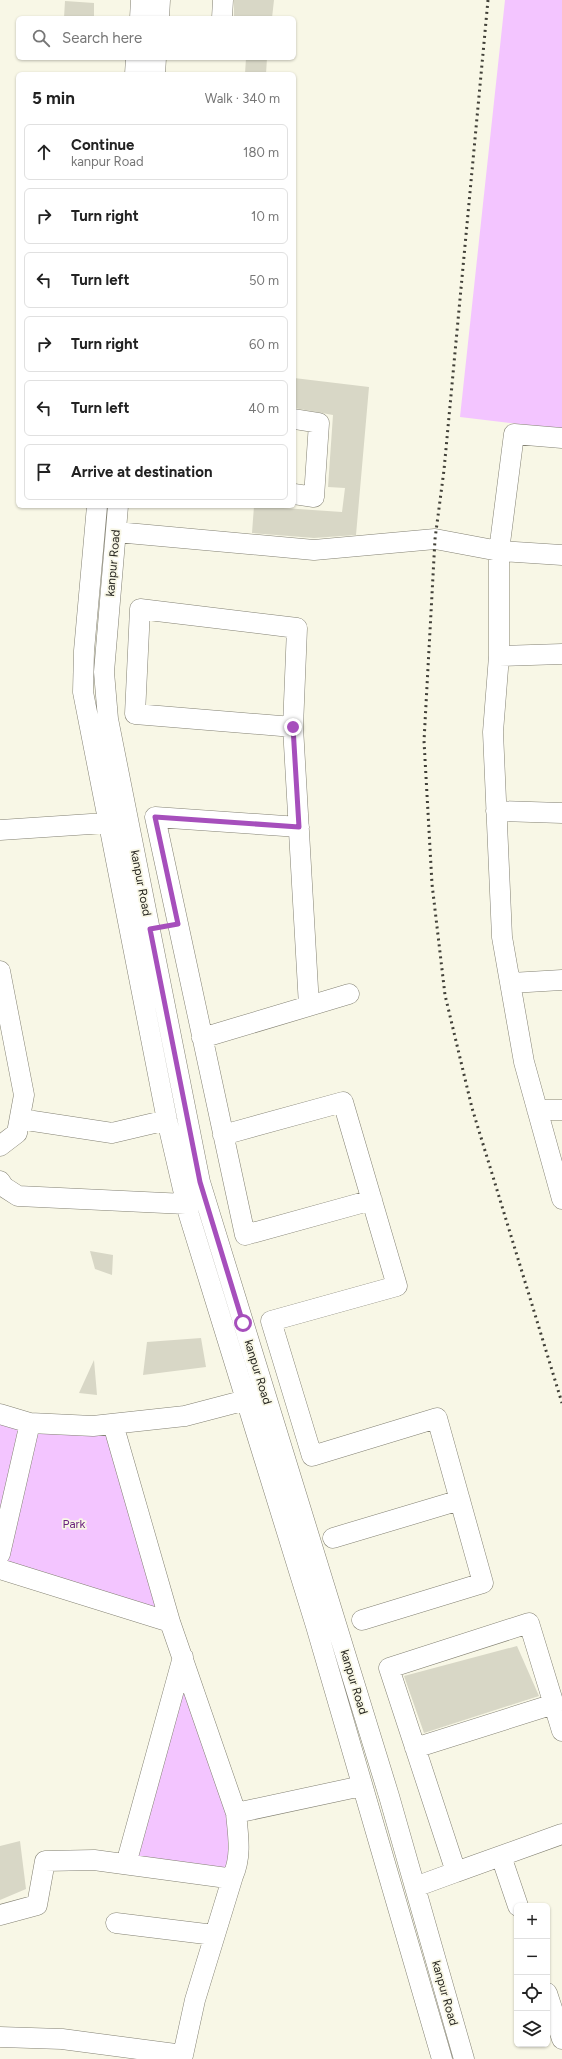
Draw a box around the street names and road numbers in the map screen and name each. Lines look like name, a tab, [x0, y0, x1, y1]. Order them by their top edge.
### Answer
street label: kanpur Road	[103, 529, 123, 597]
street label: kanpur Road	[128, 849, 154, 917]
street label: kanpur Road	[242, 1338, 274, 1406]
street label: kanpur Road	[338, 1648, 370, 1716]
street label: kanpur Road	[429, 1959, 461, 2027]

